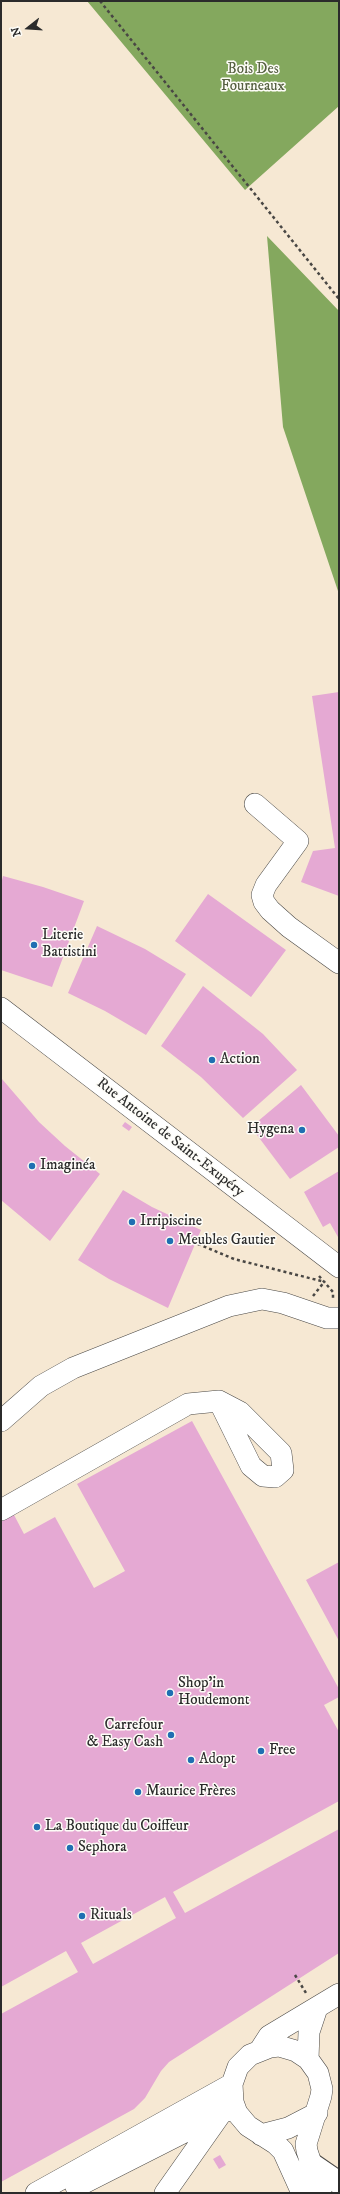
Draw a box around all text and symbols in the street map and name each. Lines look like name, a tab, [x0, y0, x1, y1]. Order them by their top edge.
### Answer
north arrow	[8, 8, 48, 48]
text: N	[9, 25, 25, 38]
park label: Bois Des Fourneaux	[221, 61, 285, 96]
place label: Literie Battistini	[42, 927, 97, 962]
marker: Literie Battistini	[29, 940, 39, 950]
place label: Action	[220, 1051, 260, 1069]
marker: Action	[207, 1055, 217, 1065]
street label: Rue Antoine de Saint-Exupéry	[93, 1075, 247, 1201]
place label: Hygena	[247, 1121, 294, 1139]
marker: Hygena	[297, 1125, 307, 1135]
place label: Imaginéa	[40, 1157, 95, 1175]
marker: Imaginéa	[27, 1161, 37, 1171]
place label: Irripiscine	[140, 1213, 202, 1231]
marker: Irripiscine	[127, 1217, 137, 1227]
place label: Meubles Gautier	[178, 1232, 275, 1250]
marker: Meubles Gautier	[165, 1236, 175, 1246]
place label: Shop’in Houdemont	[178, 1675, 250, 1710]
marker: Shop’in Houdemont	[165, 1688, 175, 1698]
place label: Carrefour & Easy Cash	[87, 1717, 163, 1752]
marker: Carrefour & Easy Cash	[166, 1730, 176, 1740]
place label: Free	[269, 1742, 295, 1760]
marker: Free	[256, 1746, 266, 1756]
place label: Adopt	[199, 1751, 236, 1769]
marker: Adopt	[186, 1755, 196, 1765]
place label: Maurice Frères	[146, 1783, 236, 1801]
marker: Maurice Frères	[133, 1787, 143, 1797]
place label: La Boutique du Coiffeur	[45, 1818, 189, 1836]
marker: La Boutique du Coiffeur	[32, 1822, 42, 1832]
place label: Sephora	[78, 1839, 127, 1857]
marker: Sephora	[65, 1843, 75, 1853]
place label: Rituals	[90, 1907, 132, 1925]
marker: Rituals	[77, 1911, 87, 1921]

